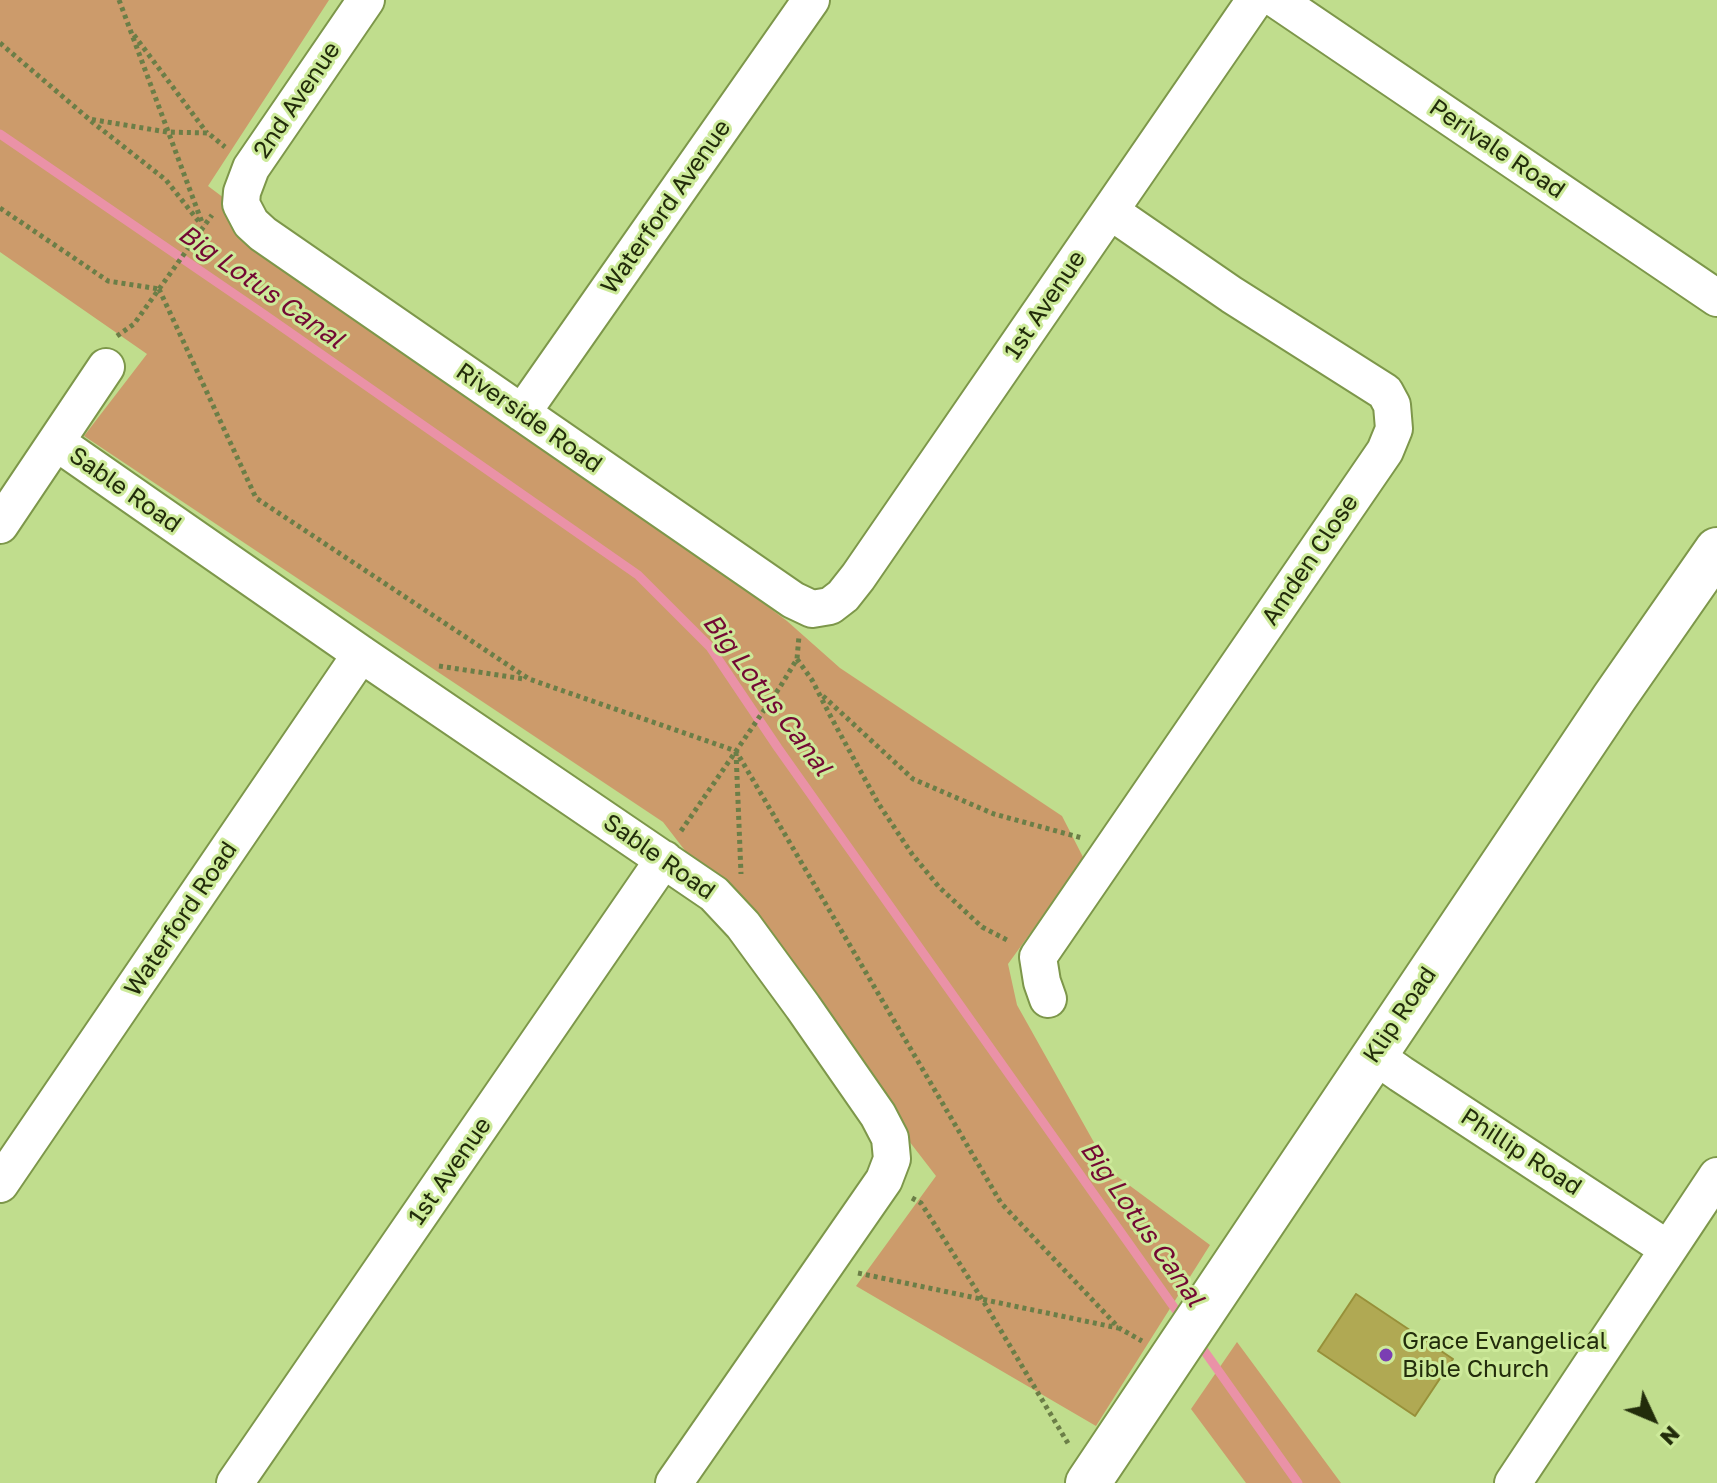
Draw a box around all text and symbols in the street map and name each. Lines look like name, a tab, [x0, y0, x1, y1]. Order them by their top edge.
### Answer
street label: 2nd Avenue	[248, 36, 346, 164]
street label: Perivale Road	[1424, 93, 1570, 205]
street label: Waterford Avenue	[595, 114, 737, 300]
water label: Big Lotus Canal	[172, 218, 350, 356]
street label: 1st Avenue	[998, 245, 1092, 365]
street label: Riverside Road	[450, 357, 608, 479]
street label: Sable Road	[64, 441, 186, 539]
street label: Amden Close	[1256, 489, 1364, 631]
water label: Big Lotus Canal	[696, 608, 838, 782]
street label: Sable Road	[598, 808, 720, 906]
street label: Waterford Road	[119, 836, 243, 1002]
street label: Klip Road	[1357, 961, 1443, 1069]
street label: Phillip Road	[1455, 1102, 1587, 1202]
street label: 1st Avenue	[402, 1112, 498, 1230]
water label: Big Lotus Canal	[1073, 1135, 1211, 1313]
place label: Grace Evangelical Bible Church	[1402, 1327, 1607, 1383]
marker: Grace Evangelical Bible Church	[1377, 1346, 1395, 1364]
north arrow	[1613, 1379, 1693, 1459]
text: N	[1655, 1421, 1686, 1451]

